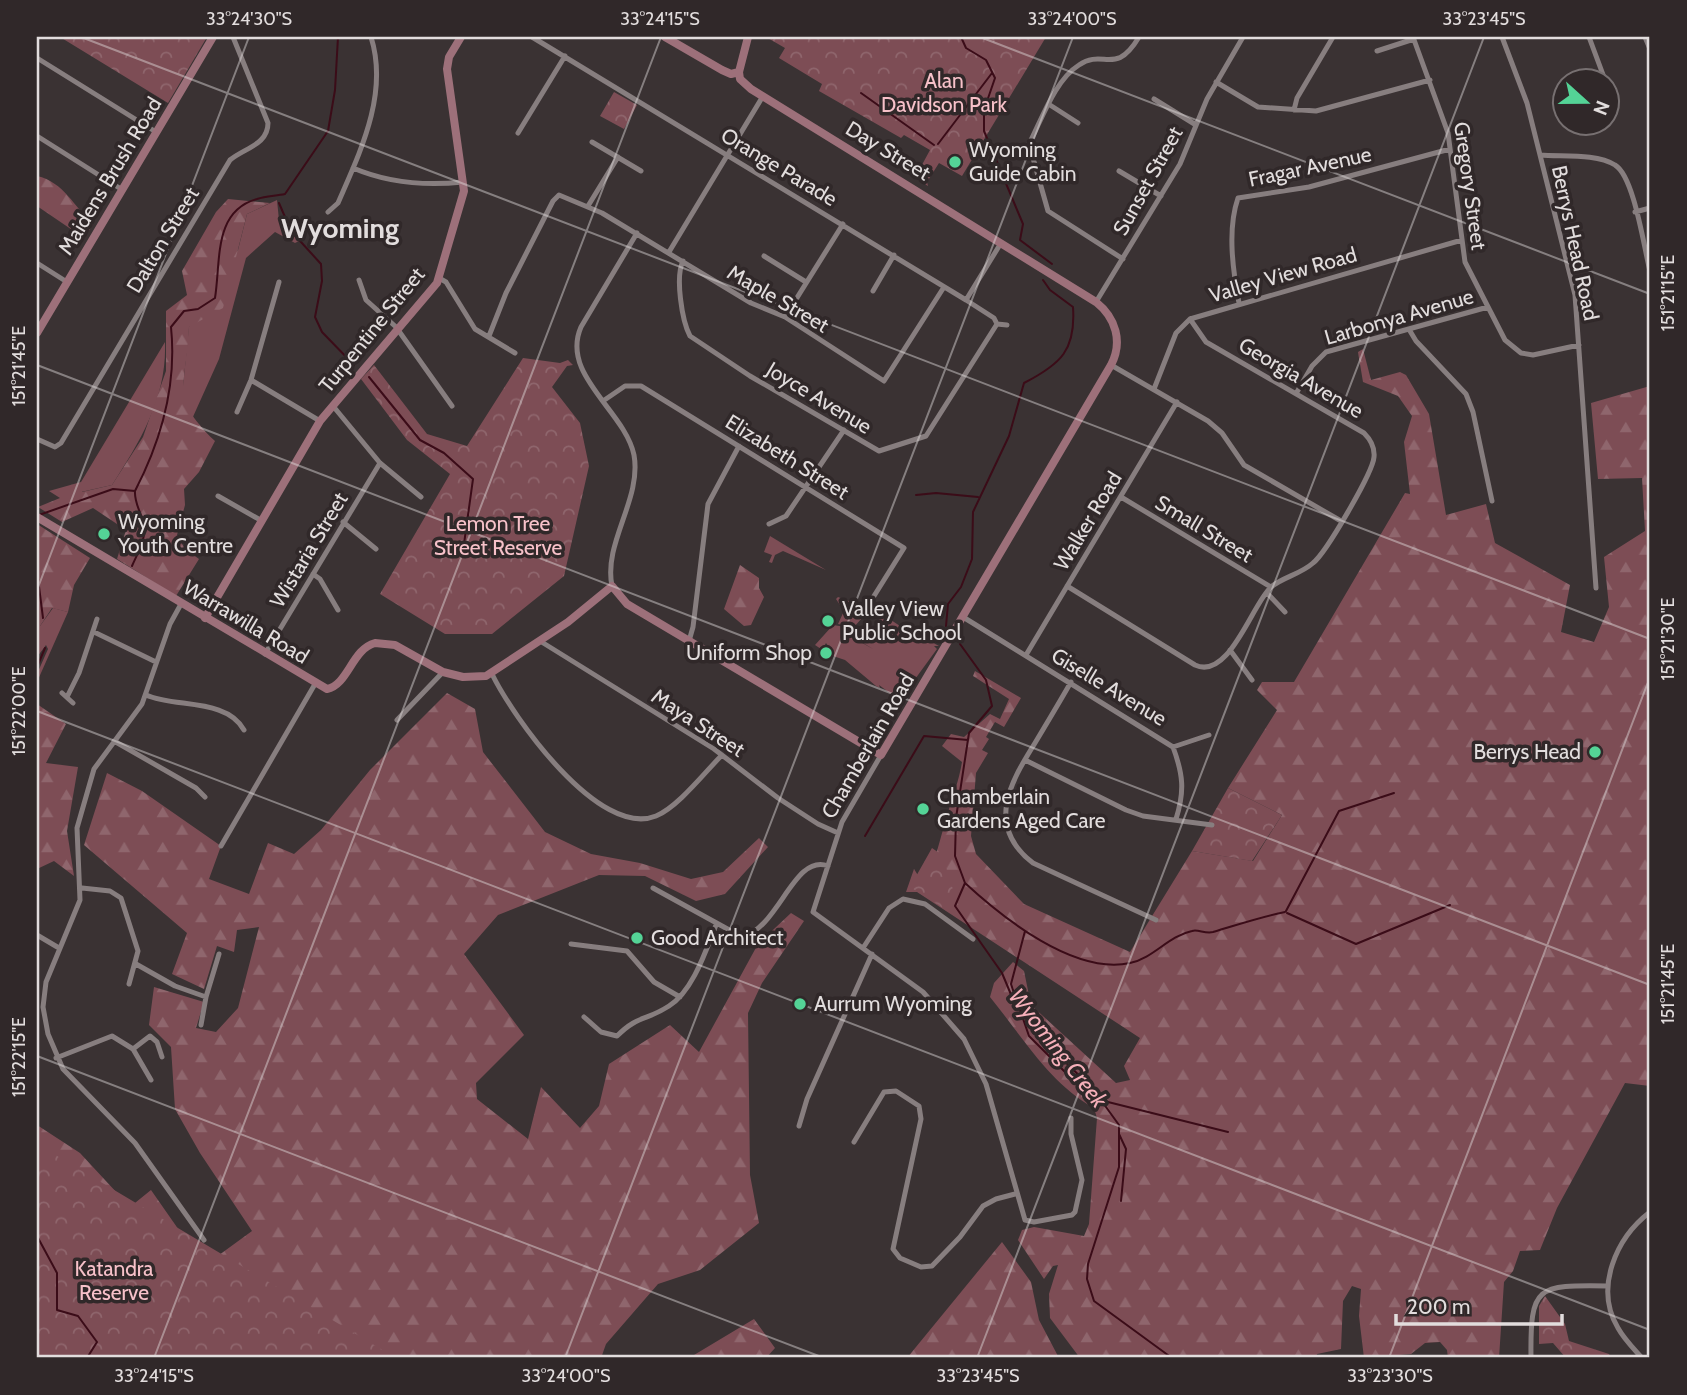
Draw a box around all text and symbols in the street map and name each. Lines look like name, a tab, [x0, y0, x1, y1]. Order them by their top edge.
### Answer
text: 33°24'30"S	[206, 8, 292, 30]
text: 33°24'15"S	[620, 8, 700, 30]
text: 33°24'00"S	[1028, 8, 1116, 30]
text: 33°23'45"S	[1442, 8, 1526, 30]
north arrow	[1550, 66, 1620, 136]
park label: Alan Davidson Park	[881, 68, 1007, 117]
street label: Maidens Brush Road	[53, 92, 166, 259]
text: N	[1588, 98, 1615, 118]
street label: Day Street	[842, 116, 935, 186]
street label: Gregory Street	[1449, 120, 1492, 252]
street label: Orange Parade	[717, 122, 842, 211]
street label: Sunset Street	[1108, 122, 1188, 239]
place label: Wyoming Guide Cabin	[969, 137, 1076, 186]
street label: Fragar Avenue	[1246, 141, 1374, 192]
marker: Wyoming Guide Cabin	[947, 154, 963, 170]
street label: Berrys Head Road	[1547, 163, 1604, 323]
street label: Dalton Street	[121, 182, 204, 297]
district label: Wyoming	[281, 211, 399, 245]
street label: Valley View Road	[1206, 242, 1359, 308]
text: 151°21'15"E	[1657, 255, 1679, 331]
street label: Maple Street	[723, 259, 833, 338]
street label: Turpentine Street	[314, 262, 430, 397]
street label: Larbonya Avenue	[1322, 283, 1476, 350]
text: 151°21'45"E	[8, 326, 30, 406]
street label: Georgia Avenue	[1235, 332, 1368, 423]
street label: Joyce Avenue	[761, 356, 877, 439]
street label: Elizabeth Street	[721, 409, 853, 504]
street label: Walker Road	[1048, 467, 1127, 575]
street label: Wistaria Street	[264, 488, 353, 612]
street label: Small Street	[1151, 490, 1258, 567]
place label: Wyoming Youth Centre	[117, 509, 233, 558]
park label: Lemon Tree Street Reserve	[434, 511, 563, 560]
marker: Wyoming Youth Centre	[96, 526, 112, 542]
street label: Warrawilla Road	[179, 574, 314, 669]
place label: Valley View Public School	[842, 596, 961, 645]
text: 151°21'30"E	[1657, 597, 1679, 681]
marker: Valley View Public School	[820, 613, 836, 629]
place label: Uniform Shop	[686, 640, 812, 665]
street label: Giselle Avenue	[1047, 642, 1172, 731]
marker: Uniform Shop	[818, 645, 834, 661]
text: 151°22'00"E	[8, 666, 30, 756]
street label: Chamberlain Road	[816, 669, 919, 823]
street label: Maya Street	[647, 683, 749, 762]
place label: Berrys Head	[1473, 739, 1581, 764]
marker: Berrys Head	[1587, 744, 1603, 760]
place label: Chamberlain Gardens Aged Care	[937, 784, 1106, 833]
marker: Chamberlain Gardens Aged Care	[915, 801, 931, 817]
place label: Good Architect	[651, 925, 784, 950]
marker: Good Architect	[629, 930, 645, 946]
text: 151°21'45"E	[1657, 944, 1679, 1024]
water label: Wyoming Creek	[1003, 983, 1114, 1114]
place label: Aurrum Wyoming	[814, 991, 972, 1016]
marker: Aurrum Wyoming	[792, 996, 808, 1012]
text: 151°22'15"E	[8, 1017, 30, 1097]
park label: Katandra Reserve	[75, 1256, 153, 1305]
scale bar	[1396, 1283, 1563, 1327]
text: 200 m	[1407, 1294, 1470, 1319]
text: 33°24'15"S	[114, 1365, 194, 1387]
text: 33°24'00"S	[522, 1365, 610, 1387]
text: 33°23'45"S	[936, 1365, 1020, 1387]
text: 33°23'30"S	[1347, 1365, 1433, 1387]

